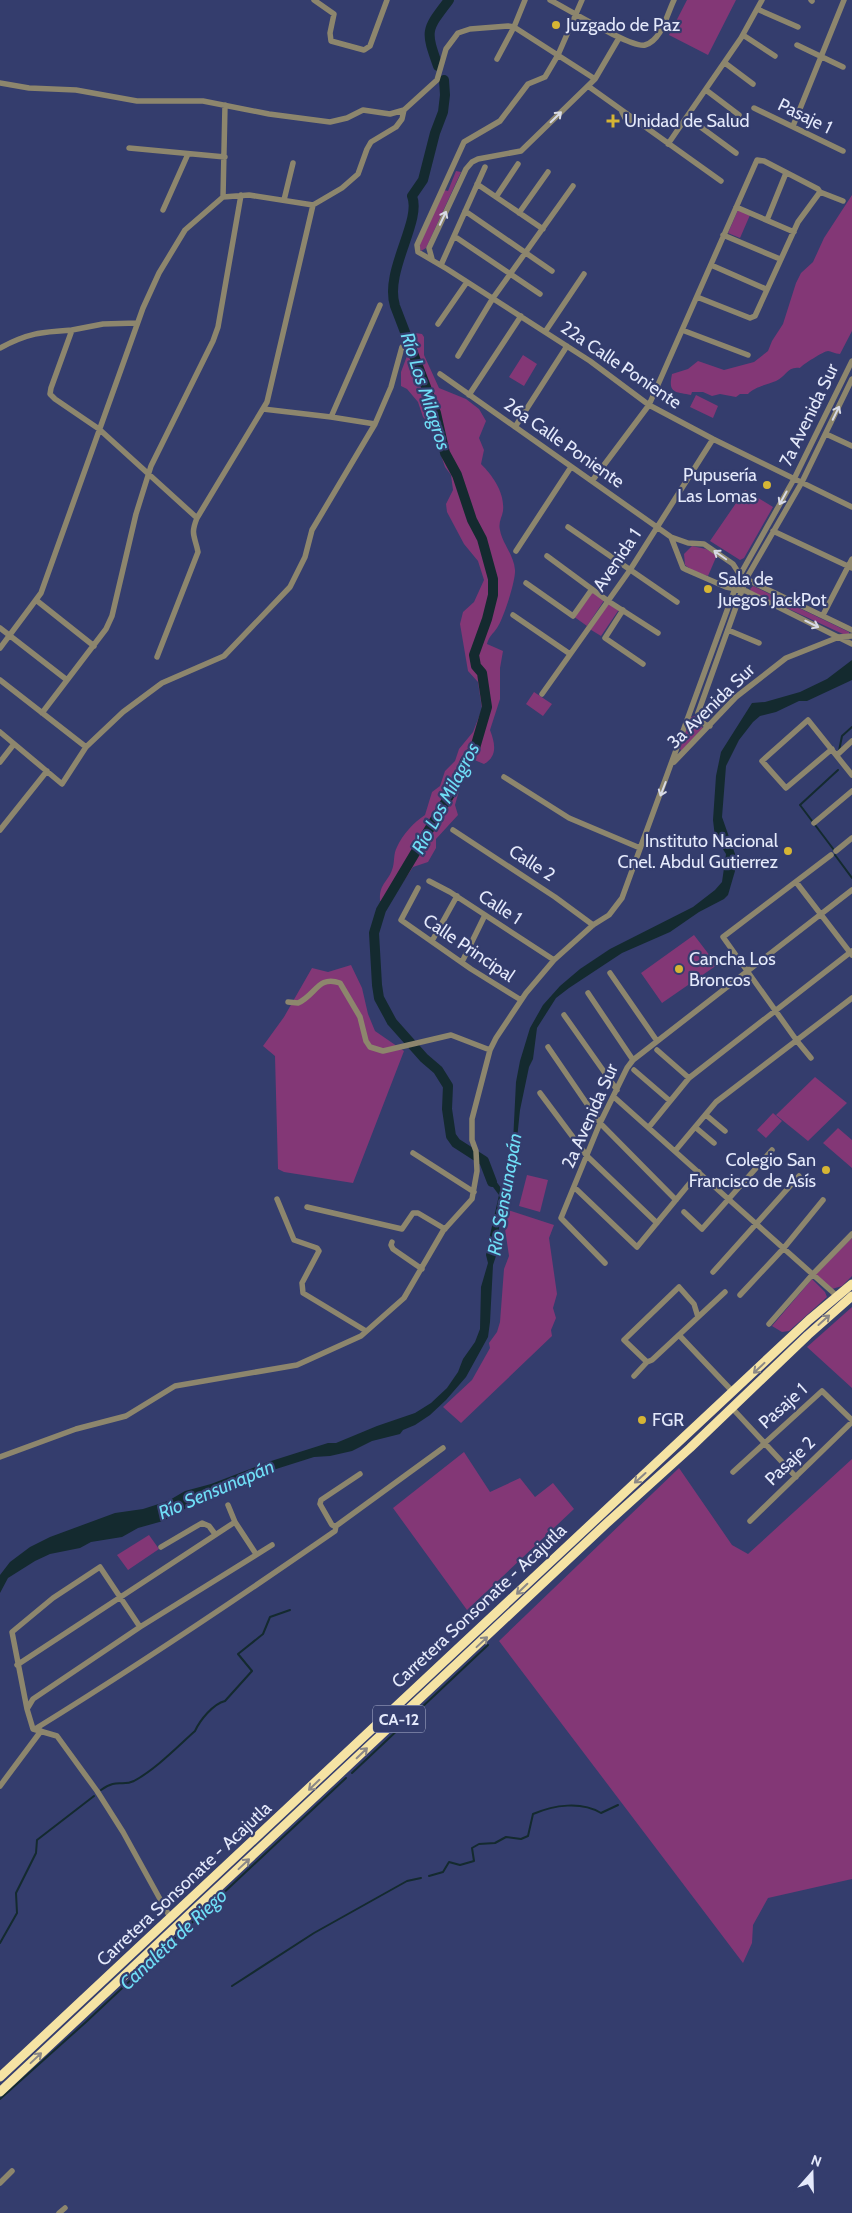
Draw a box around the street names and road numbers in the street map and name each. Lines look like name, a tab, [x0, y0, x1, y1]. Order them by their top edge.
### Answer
street label: Pasaje 1	[774, 93, 836, 139]
street label: 22a Calle Poniente	[556, 316, 686, 414]
street label: 7a Avenida Sur	[775, 360, 843, 470]
street label: 26a Calle Poniente	[500, 393, 628, 493]
street label: Avenida 1	[588, 525, 646, 595]
street label: 3a Avenida Sur	[663, 659, 759, 753]
street label: Calle 2	[505, 840, 559, 886]
street label: Calle 1	[474, 885, 526, 929]
street label: Calle Principal	[419, 909, 520, 987]
street label: 2a Avenida Sur	[557, 1060, 623, 1172]
street label: Pasaje 1	[754, 1379, 812, 1433]
street label: Pasaje 2	[760, 1432, 820, 1490]
street label: Carretera Sonsonate - Acajutla	[387, 1519, 571, 1693]
road number: CA-12	[373, 1706, 425, 1732]
street label: Carretera Sonsonate - Acajutla	[92, 1797, 276, 1971]

